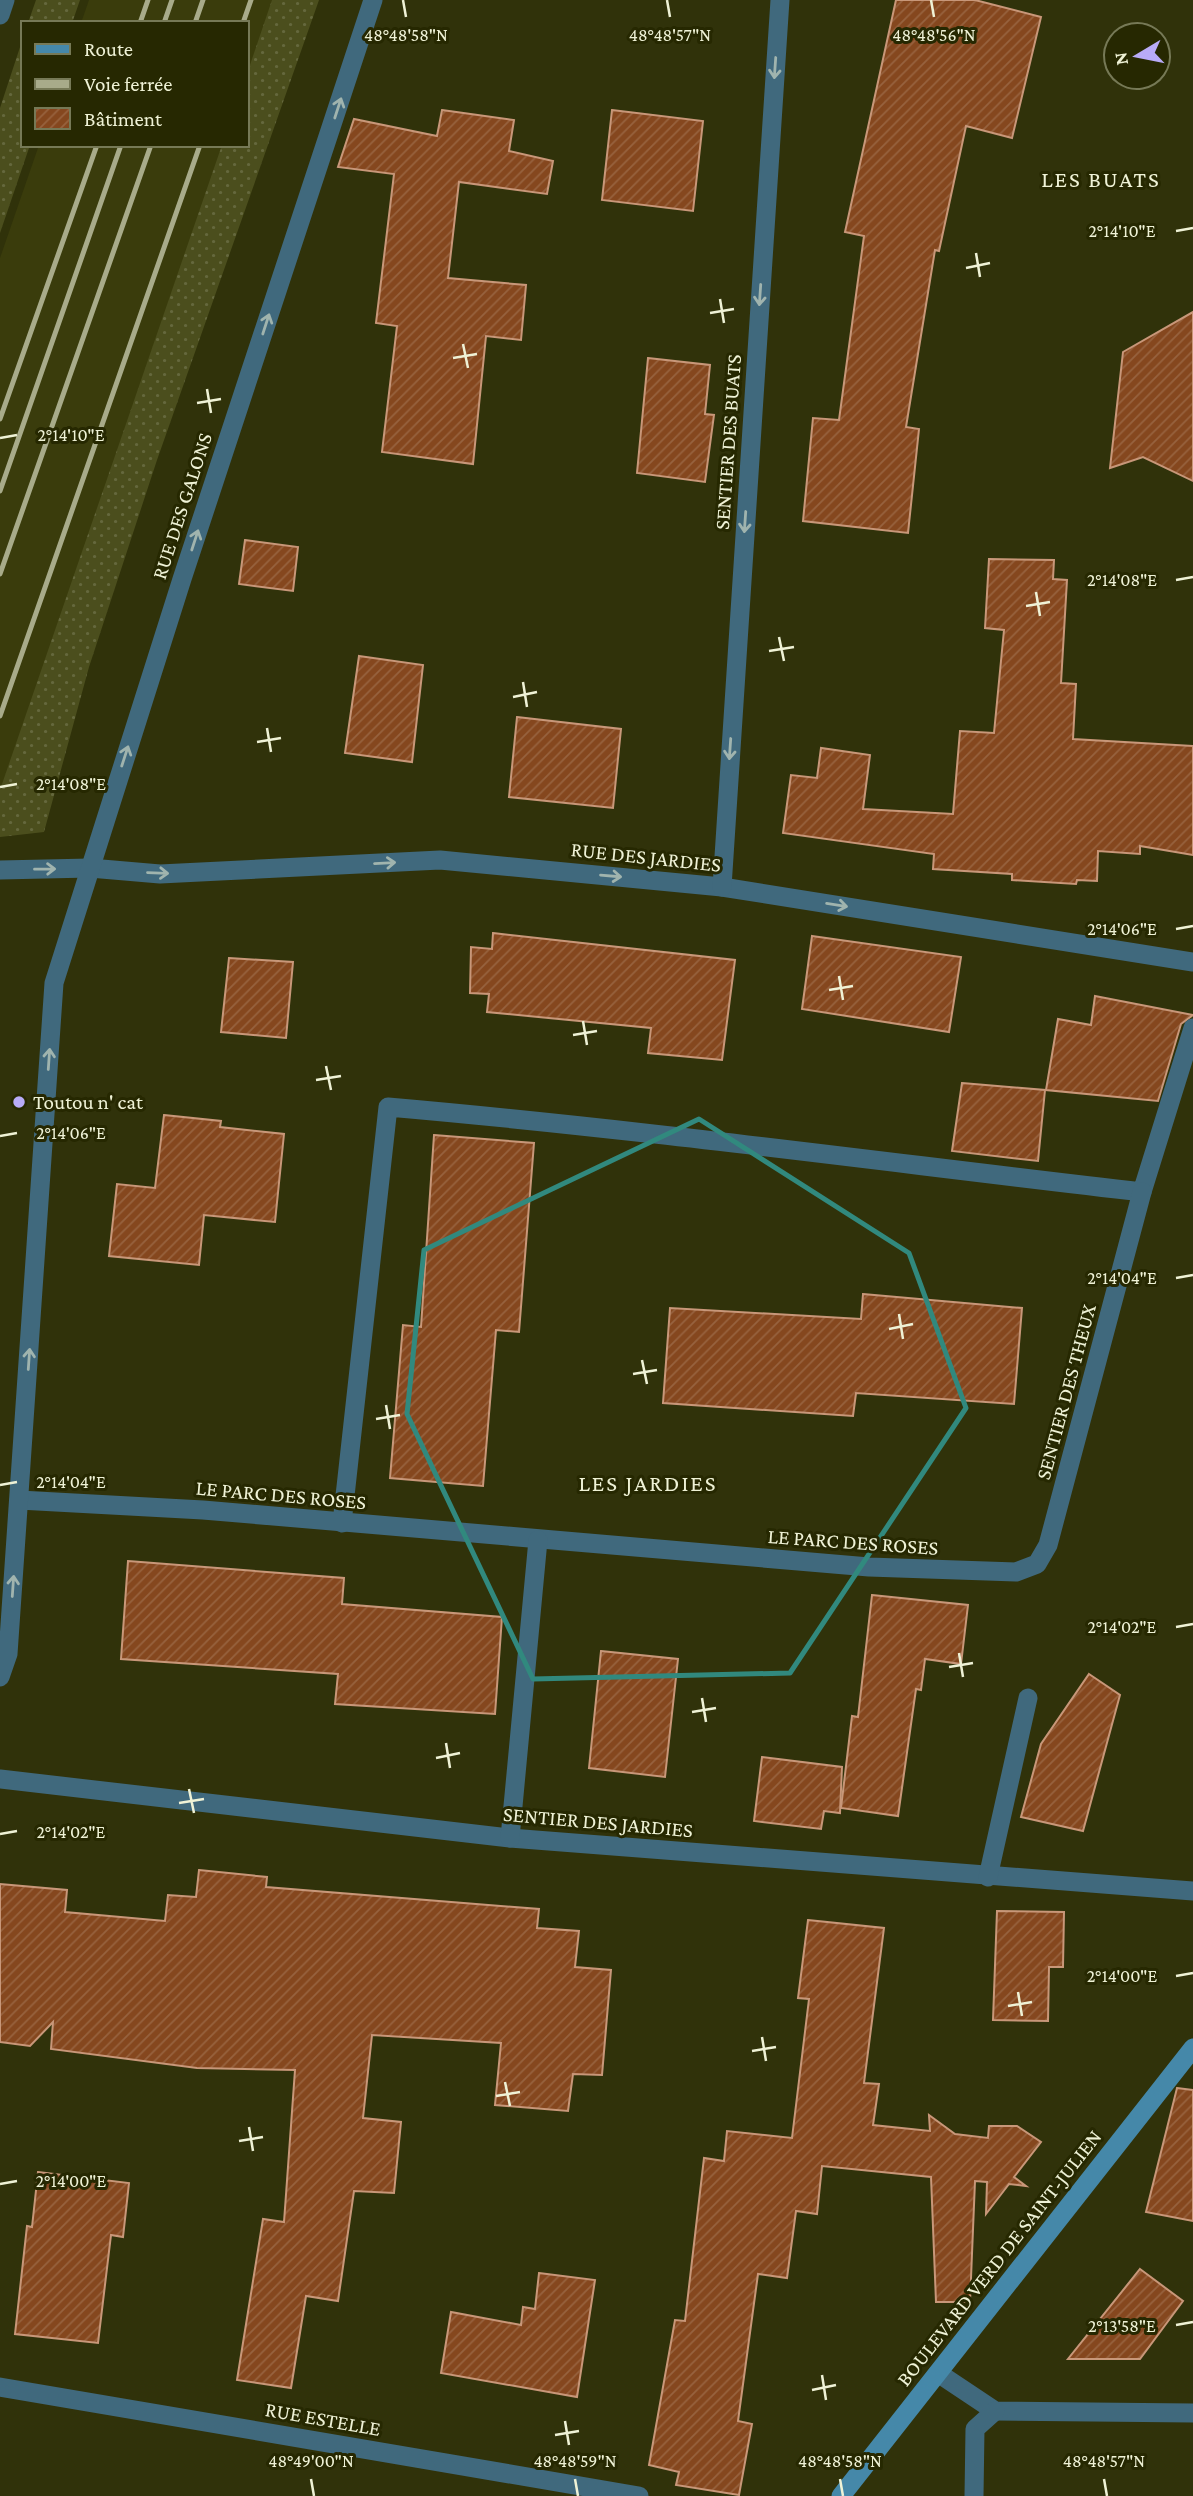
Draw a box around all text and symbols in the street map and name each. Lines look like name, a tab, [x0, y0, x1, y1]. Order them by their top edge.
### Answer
legend	[21, 21, 248, 147]
north arrow	[1102, 21, 1172, 91]
text: 48°48'58"N	[364, 25, 448, 45]
text: 48°48'57"N	[629, 25, 711, 45]
text: 48°48'56"N	[892, 25, 976, 45]
text: Route	[84, 37, 133, 61]
text: N	[1109, 51, 1132, 67]
one-way arrow	[769, 56, 782, 79]
text: Voie ferrée	[84, 72, 172, 96]
one-way arrow	[333, 97, 345, 119]
text: Bâtiment	[84, 107, 163, 131]
district label: LES BUATS	[1041, 166, 1161, 192]
text: 2°14'10"E	[1089, 221, 1156, 241]
one-way arrow	[754, 283, 767, 306]
one-way arrow	[261, 313, 274, 335]
street label: SENTIER DES BUATS	[710, 353, 746, 531]
text: 2°14'10"E	[38, 425, 105, 445]
street label: RUE DES GALONS	[147, 429, 217, 582]
one-way arrow	[739, 510, 752, 533]
one-way arrow	[190, 529, 202, 551]
text: 2°14'08"E	[1087, 570, 1157, 590]
one-way arrow	[724, 737, 737, 760]
one-way arrow	[119, 745, 132, 767]
text: 2°14'08"E	[36, 774, 106, 794]
street label: RUE DES JARDIES	[570, 837, 722, 877]
one-way arrow	[373, 856, 396, 869]
one-way arrow	[33, 862, 56, 876]
one-way arrow	[146, 867, 169, 880]
one-way arrow	[600, 870, 622, 883]
one-way arrow	[825, 899, 848, 912]
text: 2°14'06"E	[1087, 919, 1157, 939]
one-way arrow	[43, 1048, 56, 1071]
place label: Toutou n' cat	[33, 1090, 144, 1114]
marker: Toutou n' cat	[11, 1094, 27, 1110]
text: 2°14'06"E	[36, 1123, 106, 1143]
text: 2°14'04"E	[1087, 1268, 1157, 1288]
street label: SENTIER DES THEUX	[1031, 1302, 1101, 1482]
one-way arrow	[23, 1348, 36, 1371]
district label: LES JARDIES	[578, 1470, 718, 1496]
text: 2°14'04"E	[36, 1472, 106, 1492]
street label: LE PARC DES ROSES	[195, 1476, 367, 1514]
street label: LE PARC DES ROSES	[767, 1524, 939, 1560]
one-way arrow	[7, 1575, 20, 1598]
text: 2°14'02"E	[1088, 1617, 1157, 1637]
street label: SENTIER DES JARDIES	[502, 1802, 694, 1842]
text: 2°14'02"E	[37, 1822, 106, 1842]
text: 2°14'00"E	[1087, 1966, 1157, 1986]
street label: BOULEVARD VERD DE SAINT-JULIEN	[892, 2125, 1106, 2391]
text: 2°14'00"E	[36, 2171, 106, 2191]
text: 2°13'58"E	[1088, 2316, 1156, 2336]
street label: RUE ESTELLE	[264, 2397, 382, 2441]
text: 48°49'00"N	[268, 2451, 354, 2471]
text: 48°48'59"N	[533, 2451, 617, 2471]
text: 48°48'58"N	[798, 2451, 882, 2471]
text: 48°48'57"N	[1063, 2451, 1145, 2471]

